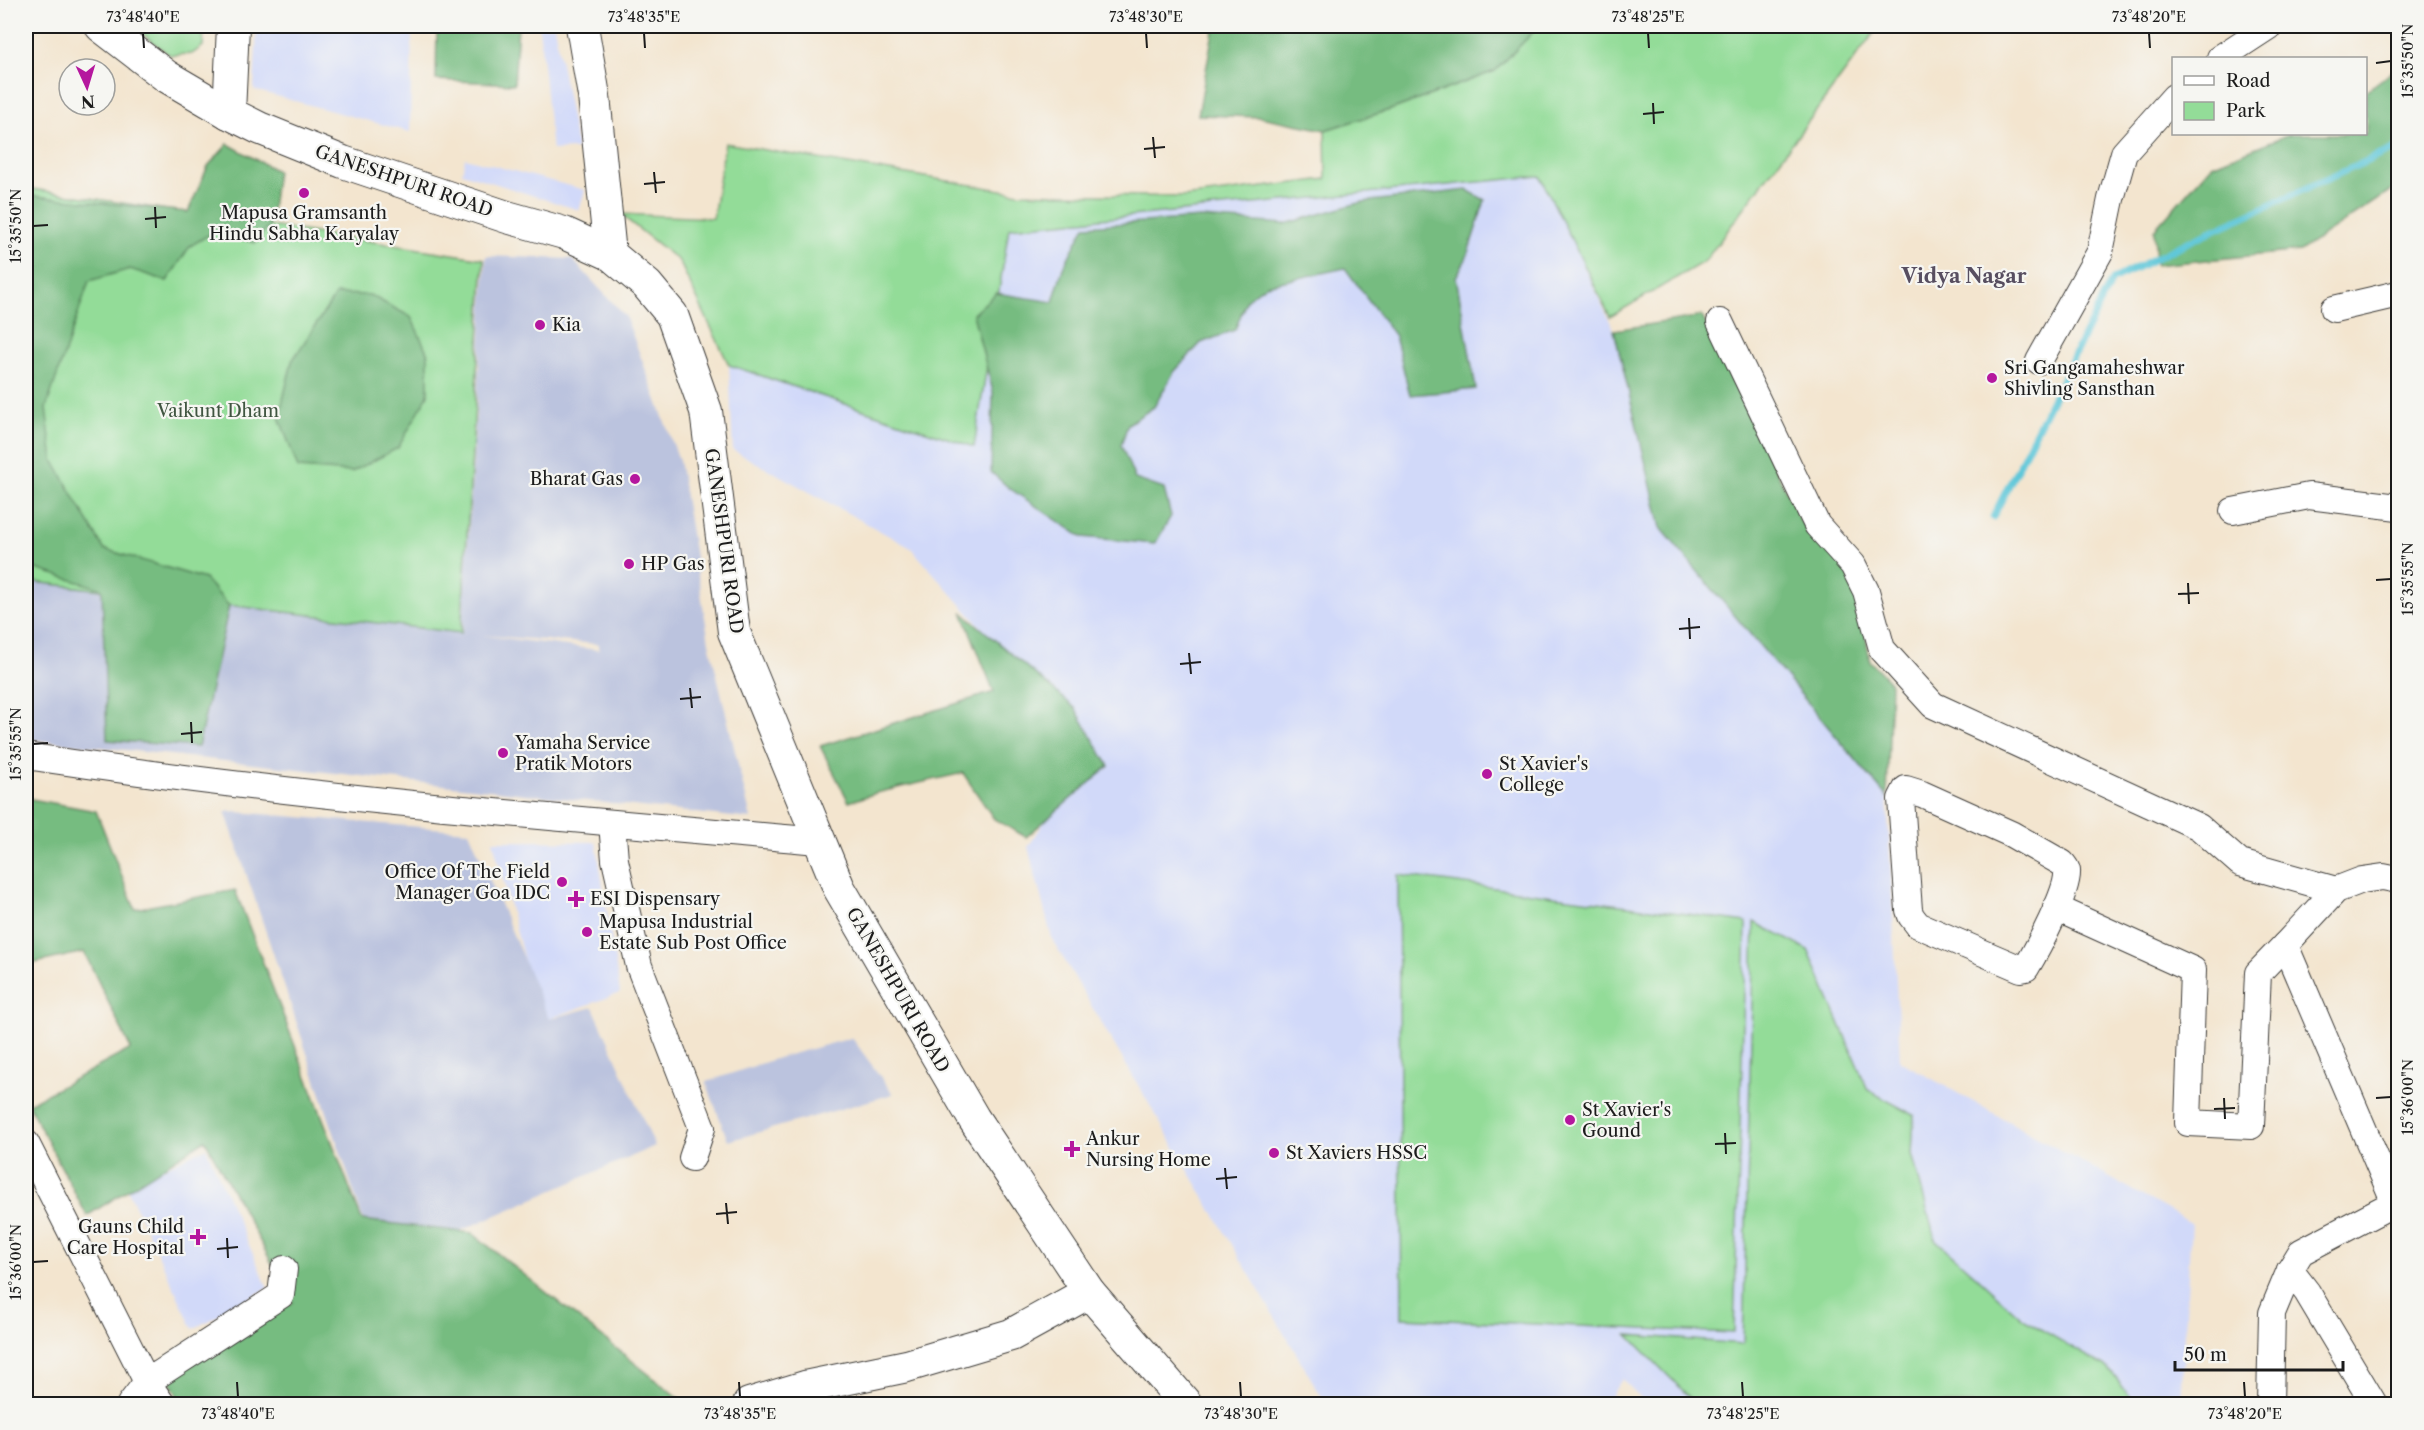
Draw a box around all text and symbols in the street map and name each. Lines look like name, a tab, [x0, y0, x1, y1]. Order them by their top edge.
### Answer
text: 73°48'40"E	[106, 7, 180, 26]
text: 73°48'35"E	[608, 7, 680, 26]
text: 73°48'30"E	[1109, 7, 1183, 26]
text: 73°48'25"E	[1611, 7, 1685, 26]
text: 73°48'20"E	[2112, 7, 2186, 26]
text: 15°35'50"N	[2398, 24, 2417, 98]
north arrow	[57, 57, 117, 117]
legend	[2172, 57, 2367, 135]
text: Road	[2226, 70, 2271, 92]
text: N	[80, 92, 96, 112]
text: Park	[2226, 100, 2267, 122]
street label: GANESHPURI ROAD	[312, 140, 496, 222]
marker: Mapusa Gramsanth Hindu Sabha Karyalay	[297, 186, 311, 200]
text: 15°35'50"N	[6, 189, 25, 263]
place label: Mapusa Gramsanth Hindu Sabha Karyalay	[209, 202, 400, 245]
district label: Vidya Nagar	[1900, 264, 2027, 288]
place label: Kia	[552, 314, 581, 336]
marker: Kia	[533, 318, 547, 332]
place label: Sri Gangamaheshwar Shivling Sansthan	[2004, 357, 2185, 400]
marker: Sri Gangamaheshwar Shivling Sansthan	[1985, 371, 1999, 385]
park label: Vaikunt Dham	[156, 400, 279, 422]
street label: GANESHPURI ROAD	[700, 447, 748, 635]
place label: Bharat Gas	[530, 468, 623, 490]
marker: Bharat Gas	[628, 472, 642, 486]
text: 15°35'55"N	[2398, 542, 2417, 616]
place label: HP Gas	[641, 553, 704, 575]
marker: HP Gas	[622, 557, 636, 571]
text: 15°35'55"N	[6, 707, 25, 781]
place label: Yamaha Service Pratik Motors	[514, 732, 650, 775]
marker: Yamaha Service Pratik Motors	[496, 746, 510, 760]
place label: St Xavier's College	[1499, 753, 1588, 796]
marker: St Xavier's College	[1480, 767, 1494, 781]
place label: Office Of The Field Manager Goa IDC	[385, 861, 550, 904]
marker: Office Of The Field Manager Goa IDC	[555, 875, 569, 889]
place label: ESI Dispensary	[590, 888, 721, 910]
marker: ESI Dispensary	[567, 890, 585, 908]
street label: GANESHPURI ROAD	[842, 904, 954, 1076]
place label: Mapusa Industrial Estate Sub Post Office	[599, 911, 787, 954]
marker: Mapusa Industrial Estate Sub Post Office	[580, 925, 594, 939]
text: 15°36'00"N	[2398, 1059, 2417, 1135]
place label: St Xavier's Gound	[1582, 1099, 1671, 1142]
marker: St Xavier's Gound	[1563, 1113, 1577, 1127]
place label: Ankur Nursing Home	[1085, 1128, 1211, 1171]
marker: Ankur Nursing Home	[1063, 1140, 1081, 1158]
place label: St Xaviers HSSC	[1286, 1142, 1427, 1164]
marker: St Xaviers HSSC	[1267, 1146, 1281, 1160]
place label: Gauns Child Care Hospital	[67, 1216, 184, 1259]
text: 15°36'00"N	[6, 1224, 25, 1300]
marker: Gauns Child Care Hospital	[189, 1228, 207, 1246]
scale bar	[2175, 1334, 2343, 1372]
text: 50 m	[2184, 1344, 2227, 1366]
text: 73°48'40"E	[201, 1404, 275, 1423]
text: 73°48'35"E	[704, 1404, 776, 1423]
text: 73°48'30"E	[1204, 1404, 1278, 1423]
text: 73°48'25"E	[1706, 1404, 1780, 1423]
text: 73°48'20"E	[2208, 1404, 2282, 1423]

